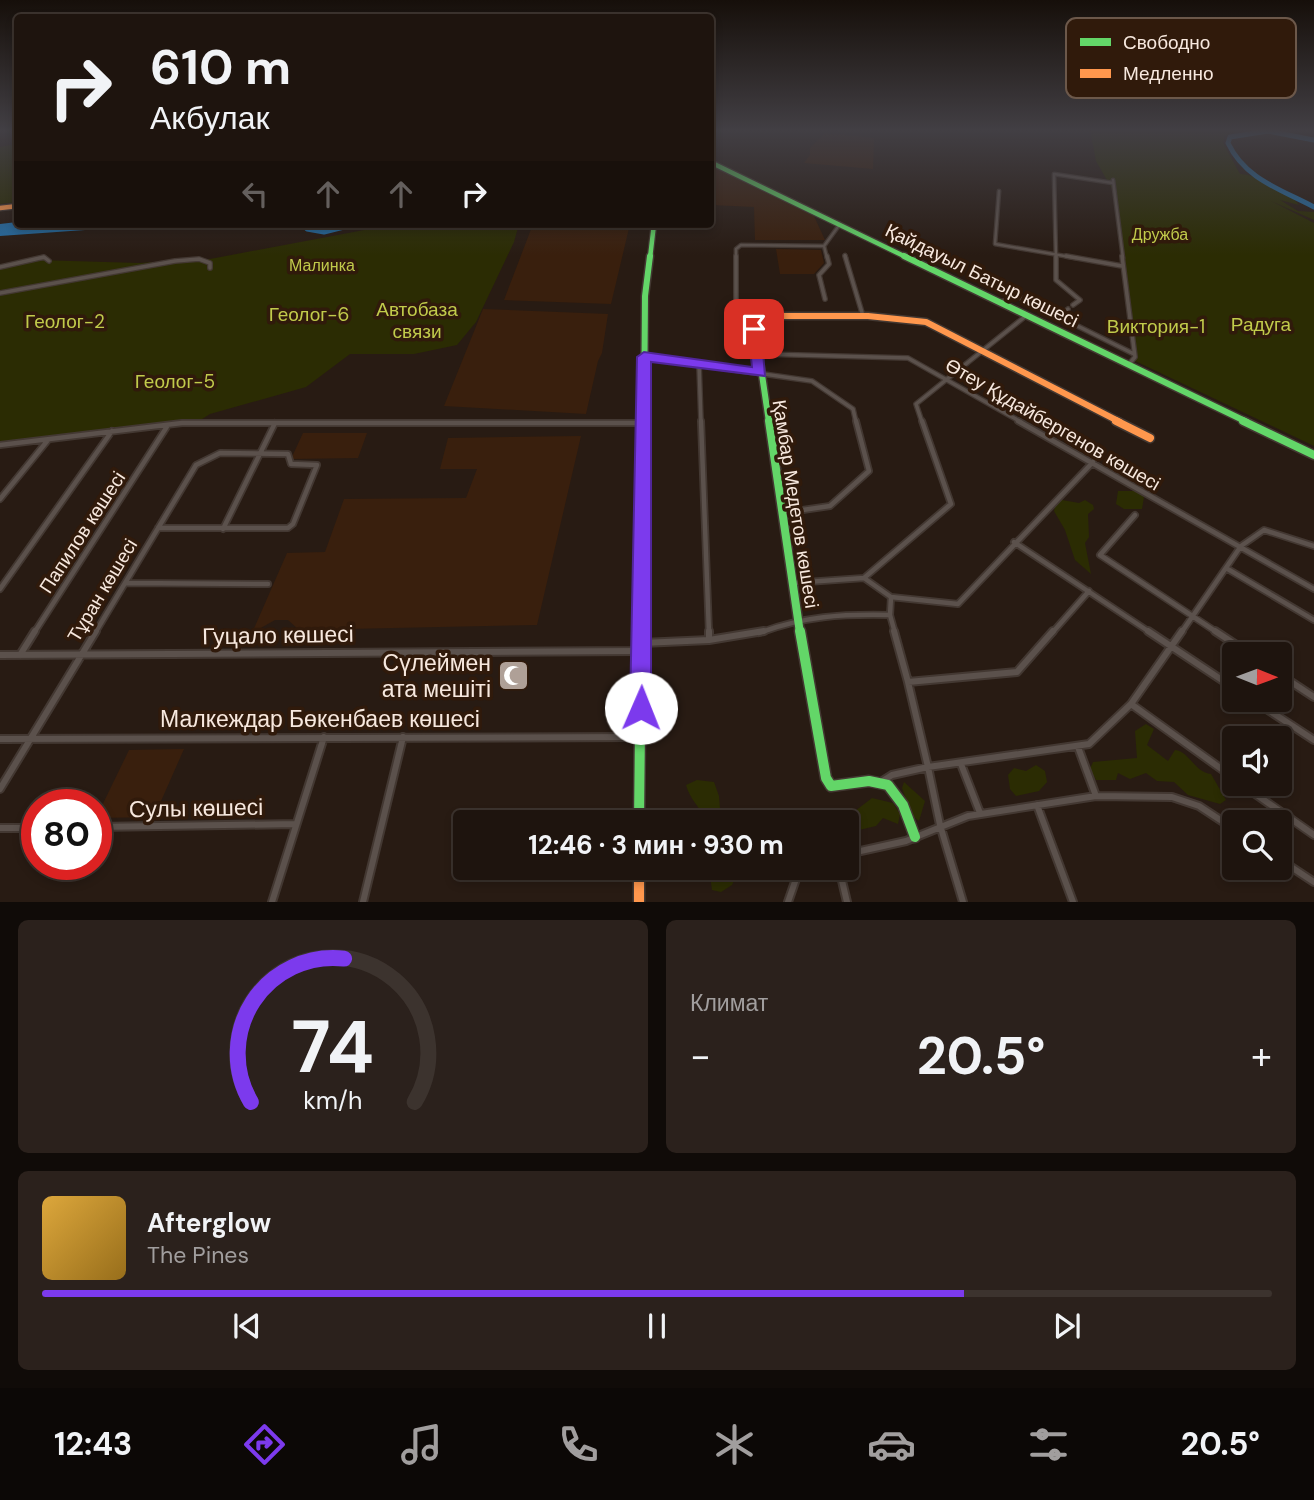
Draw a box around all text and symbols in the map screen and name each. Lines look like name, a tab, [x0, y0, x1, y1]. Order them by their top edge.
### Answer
legend	[1066, 18, 1296, 98]
text: Свободно	[1123, 30, 1210, 55]
text: 610 m	[150, 35, 291, 99]
icon: right	[35, 42, 126, 133]
text: Медленно	[1123, 61, 1213, 86]
text: Акбулак	[150, 97, 269, 139]
icon: left	[236, 175, 274, 213]
icon: ahead	[309, 175, 347, 213]
icon: ahead	[382, 175, 420, 213]
icon: right	[455, 175, 493, 213]
street label: Қайдауыл Батыр көшесі	[881, 218, 1083, 333]
park label: Дружба	[1132, 224, 1188, 245]
park label: Малинка	[289, 255, 355, 276]
park label: Автобаза связи	[376, 297, 458, 344]
pin	[724, 299, 784, 359]
park label: Геолог-6	[269, 302, 349, 327]
park label: Геолог-2	[25, 309, 105, 334]
icon: arrive	[735, 310, 773, 348]
park label: Радуга	[1231, 312, 1292, 337]
park label: Виктория-1	[1107, 314, 1205, 339]
street label: Өтеу Құдайбергенов көшесі	[941, 352, 1165, 496]
park label: Геолог-5	[135, 369, 215, 394]
street label: Қамбар Медетов көшесі	[767, 398, 824, 610]
street label: Папилов көшесі	[34, 467, 131, 598]
street label: Тұран көшесі	[62, 534, 143, 646]
street label: Гуцало көшесі	[202, 619, 354, 651]
north arrow	[1222, 642, 1292, 712]
map controls	[1222, 642, 1292, 880]
place label: Сүлеймен ата мешіті	[382, 648, 491, 704]
mosque icon: Сүлеймен ата мешіті	[497, 659, 531, 693]
position arrow	[604, 671, 678, 745]
street label: Малкеждар Бөкенбаев көшесі	[160, 704, 480, 734]
button: sound	[1222, 726, 1292, 796]
speed limit sign: 80	[21, 789, 112, 880]
street label: Сулы көшесі	[129, 792, 263, 824]
button: search	[1222, 810, 1292, 880]
text: 12:46 · 3 мин · 930 m	[528, 828, 784, 862]
text: Климат	[690, 988, 768, 1018]
text: 74	[292, 1001, 374, 1096]
text: 20.5°	[917, 1022, 1045, 1090]
text: −	[690, 1031, 711, 1081]
text: +	[1251, 1031, 1272, 1081]
text: km/h	[303, 1084, 363, 1117]
text: Afterglow	[147, 1206, 271, 1240]
text: The Pines	[147, 1240, 249, 1270]
icon: previous	[228, 1307, 266, 1345]
icon: pause	[638, 1307, 676, 1345]
icon: next	[1048, 1307, 1086, 1345]
icon: directions	[240, 1420, 289, 1469]
icon: music	[397, 1420, 446, 1469]
icon: phone	[554, 1420, 603, 1469]
icon: climate	[710, 1420, 759, 1469]
icon: car	[867, 1420, 916, 1469]
icon: filters	[1024, 1420, 1073, 1469]
text: 12:43	[54, 1423, 132, 1465]
text: 20.5°	[1181, 1423, 1260, 1465]

